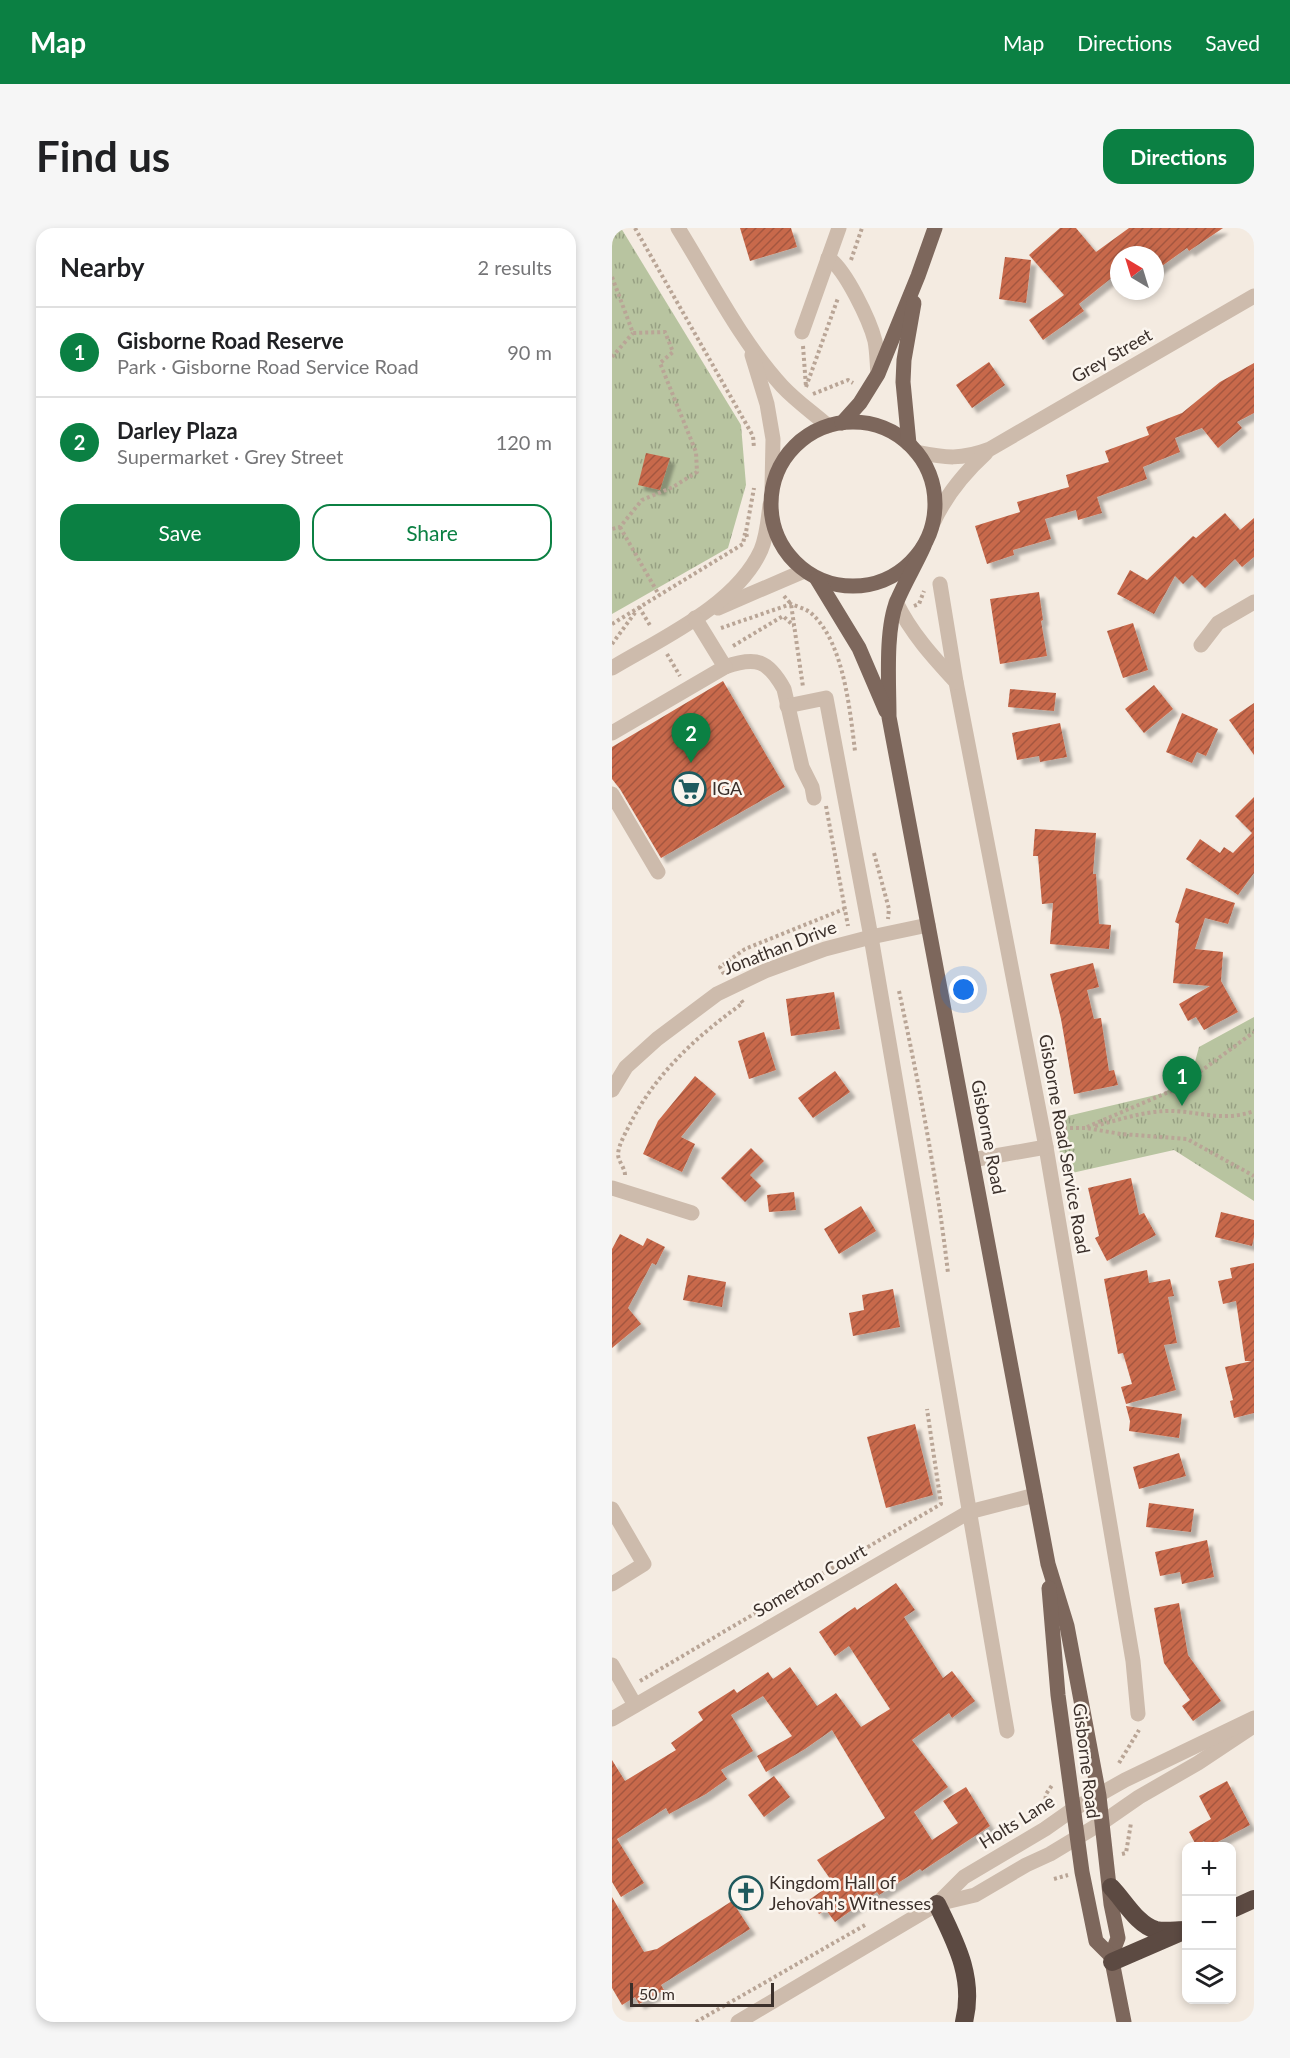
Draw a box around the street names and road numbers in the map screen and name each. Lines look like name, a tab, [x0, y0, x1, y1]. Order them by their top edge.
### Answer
street label: Grey Street	[1067, 323, 1156, 387]
street label: Jonathan Drive	[720, 915, 839, 979]
street label: Gisborne Road Service Road	[1035, 1032, 1095, 1255]
street label: Gisborne Road	[967, 1078, 1011, 1196]
street label: Somerton Court	[749, 1539, 871, 1621]
street label: Gisborne Road	[1069, 1702, 1105, 1820]
street label: Holts Lane	[975, 1789, 1058, 1853]

